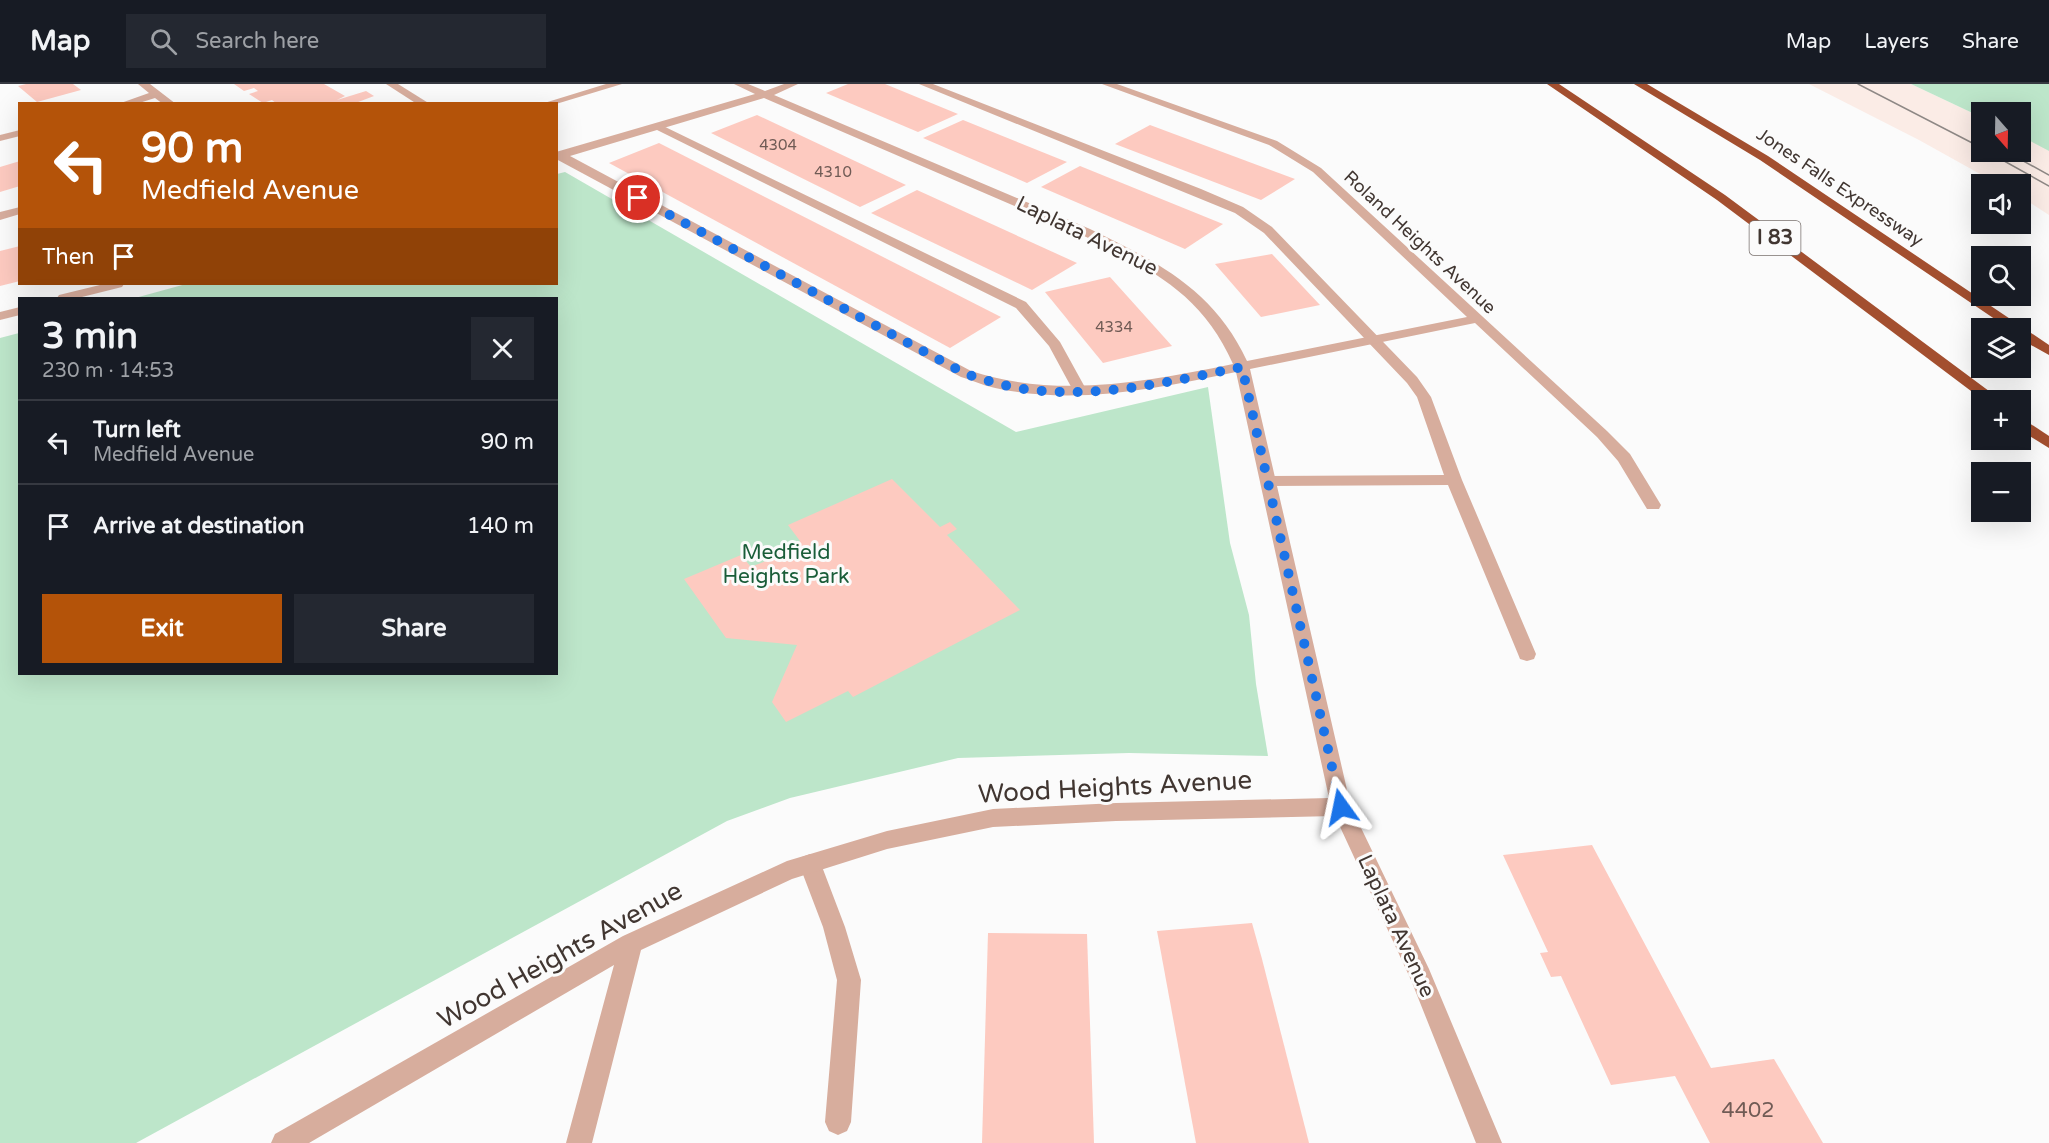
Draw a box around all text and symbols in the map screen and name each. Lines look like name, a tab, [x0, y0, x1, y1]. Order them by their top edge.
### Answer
search box	[126, 14, 546, 68]
text: Map	[30, 24, 90, 58]
icon: search	[147, 25, 180, 58]
text: Search here	[195, 28, 319, 54]
text: Map	[1786, 29, 1831, 54]
text: Layers	[1864, 29, 1929, 54]
text: Share	[1962, 29, 2019, 54]
north arrow	[1971, 102, 2031, 162]
map controls	[1971, 102, 2031, 522]
text: 90 m	[141, 123, 243, 174]
street label: Jones Falls Expressway	[1753, 123, 1928, 251]
icon: left	[42, 126, 120, 204]
house number: 4304	[759, 136, 797, 154]
house number: 4310	[814, 163, 852, 181]
street label: Roland Heights Avenue	[1339, 166, 1501, 318]
pin	[612, 172, 663, 223]
text: Medfield Avenue	[141, 174, 359, 207]
button: sound	[1971, 174, 2031, 234]
icon: arrive	[621, 181, 654, 214]
street label: Laplata Avenue	[1012, 191, 1162, 281]
road number: I 83	[1750, 221, 1800, 255]
icon: arrive	[107, 240, 140, 273]
text: Then	[42, 244, 95, 270]
button: search	[1971, 246, 2031, 306]
text: 3 min	[42, 315, 138, 358]
button: close	[471, 317, 534, 380]
house number: 4334	[1095, 318, 1133, 336]
button: layers	[1971, 318, 2031, 378]
text: 230 m · 14:53	[42, 359, 174, 383]
button: +	[1971, 390, 2031, 450]
text: Turn left	[93, 417, 181, 443]
icon: left	[42, 426, 75, 459]
text: 90 m	[480, 429, 534, 455]
text: Medfield Avenue	[93, 443, 254, 467]
button: −	[1971, 462, 2031, 522]
icon: arrive	[42, 510, 75, 543]
text: Arrive at destination	[93, 513, 304, 539]
text: 140 m	[467, 513, 534, 539]
park label: Medfield Heights Park	[723, 540, 849, 589]
button: Exit	[42, 594, 282, 663]
button: Share	[294, 594, 534, 663]
street label: Wood Heights Avenue	[977, 764, 1253, 810]
position arrow	[1309, 775, 1373, 839]
street label: Laplata Avenue	[1352, 851, 1440, 1001]
street label: Wood Heights Avenue	[432, 875, 688, 1035]
house number: 4402	[1722, 1098, 1774, 1123]

